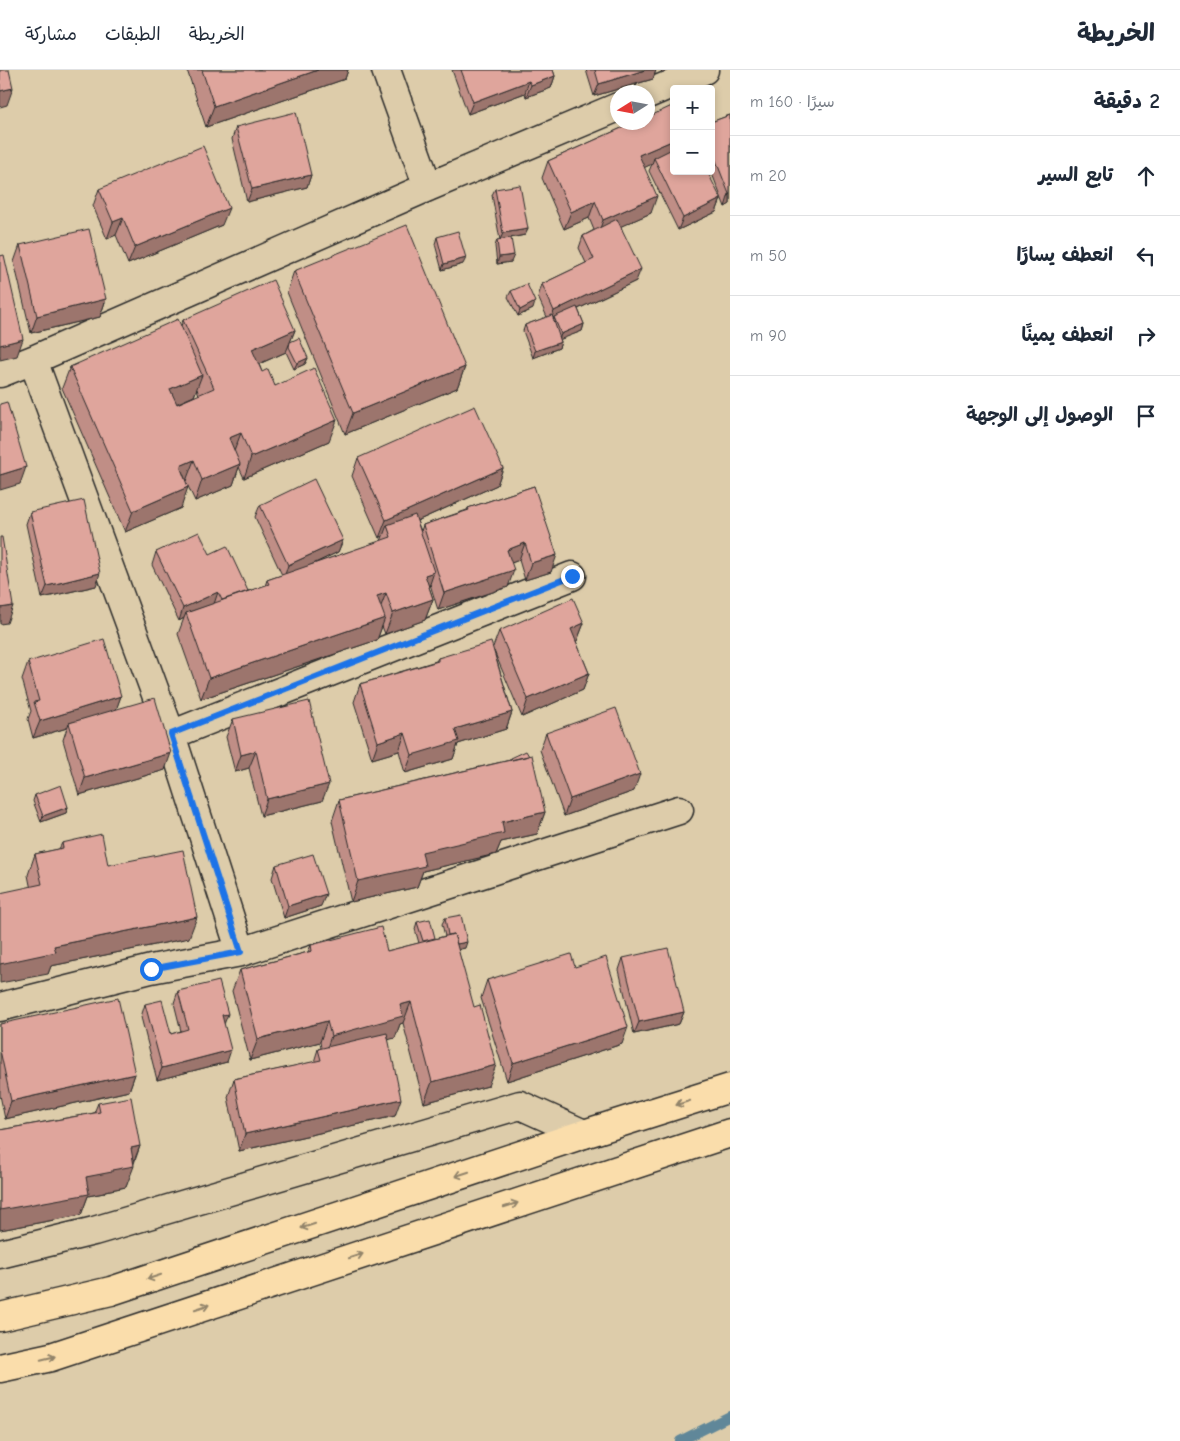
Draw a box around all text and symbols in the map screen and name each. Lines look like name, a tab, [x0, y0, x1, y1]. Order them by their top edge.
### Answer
text: الخريطة	[1077, 19, 1155, 47]
text: مشاركة	[25, 24, 77, 45]
text: الطبقات	[105, 24, 161, 45]
text: الخريطة	[189, 24, 245, 45]
north arrow	[610, 85, 655, 130]
map controls	[670, 85, 715, 175]
button: +	[670, 85, 715, 130]
text: 2 دقيقة	[1094, 89, 1160, 113]
text: سيرًا · 160 m	[750, 93, 835, 111]
button: −	[670, 130, 715, 175]
icon: ahead	[1132, 162, 1160, 190]
text: تابع السير	[1039, 164, 1113, 186]
text: 20 m	[750, 167, 787, 185]
icon: left	[1132, 242, 1160, 270]
text: انعطف يسارًا	[1016, 244, 1113, 266]
text: 50 m	[750, 247, 787, 265]
icon: right	[1132, 322, 1160, 350]
text: انعطف يمينًا	[1021, 324, 1113, 346]
text: 90 m	[750, 327, 787, 345]
icon: arrive	[1132, 402, 1160, 430]
text: الوصول إلى الوجهة	[966, 404, 1113, 426]
route end	[561, 565, 584, 588]
route start	[140, 958, 163, 981]
one-way arrow	[676, 1099, 692, 1108]
one-way arrow	[455, 1170, 471, 1180]
one-way arrow	[502, 1200, 518, 1210]
one-way arrow	[300, 1221, 316, 1231]
one-way arrow	[348, 1251, 364, 1261]
one-way arrow	[147, 1273, 162, 1282]
one-way arrow	[194, 1302, 210, 1312]
one-way arrow	[39, 1353, 55, 1362]

